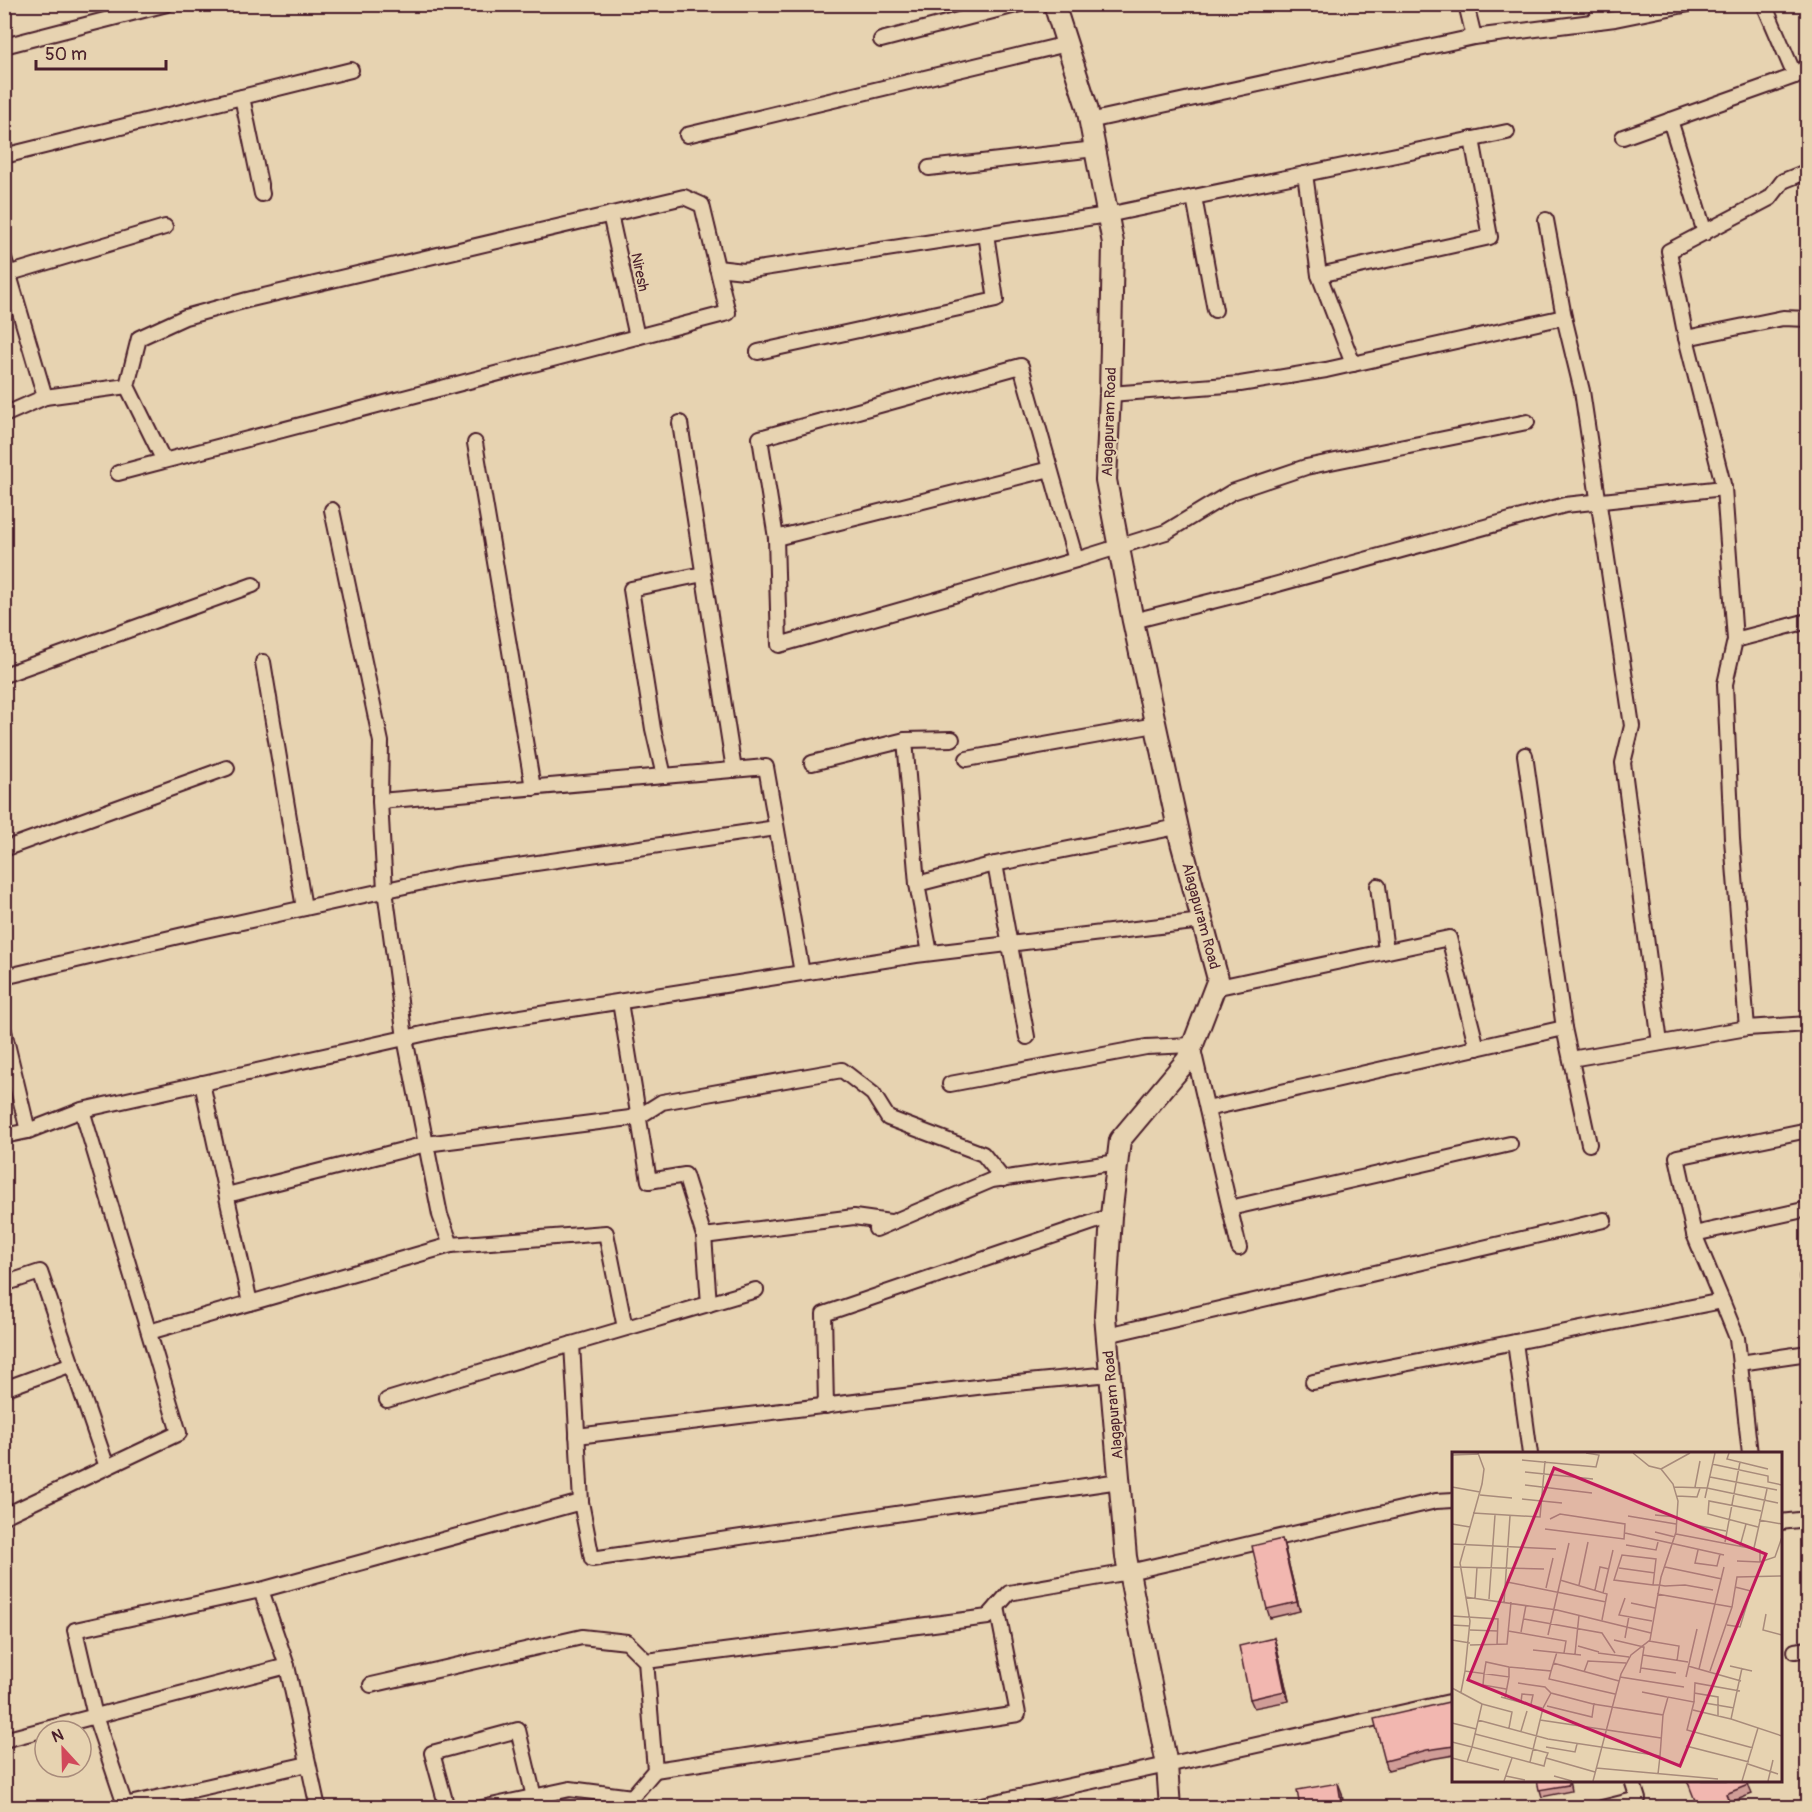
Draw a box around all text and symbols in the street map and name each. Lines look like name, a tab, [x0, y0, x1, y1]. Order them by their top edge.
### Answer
scale bar	[36, 33, 166, 71]
text: 50 m	[45, 43, 87, 66]
street label: Niresh	[626, 251, 653, 293]
street label: Alagapuram Road	[1098, 367, 1121, 477]
street label: Alagapuram Road	[1177, 861, 1224, 971]
street label: Alagapuram Road	[1099, 1350, 1128, 1460]
inset map	[1452, 1452, 1782, 1782]
north arrow	[33, 1719, 93, 1779]
text: N	[49, 1725, 67, 1747]

